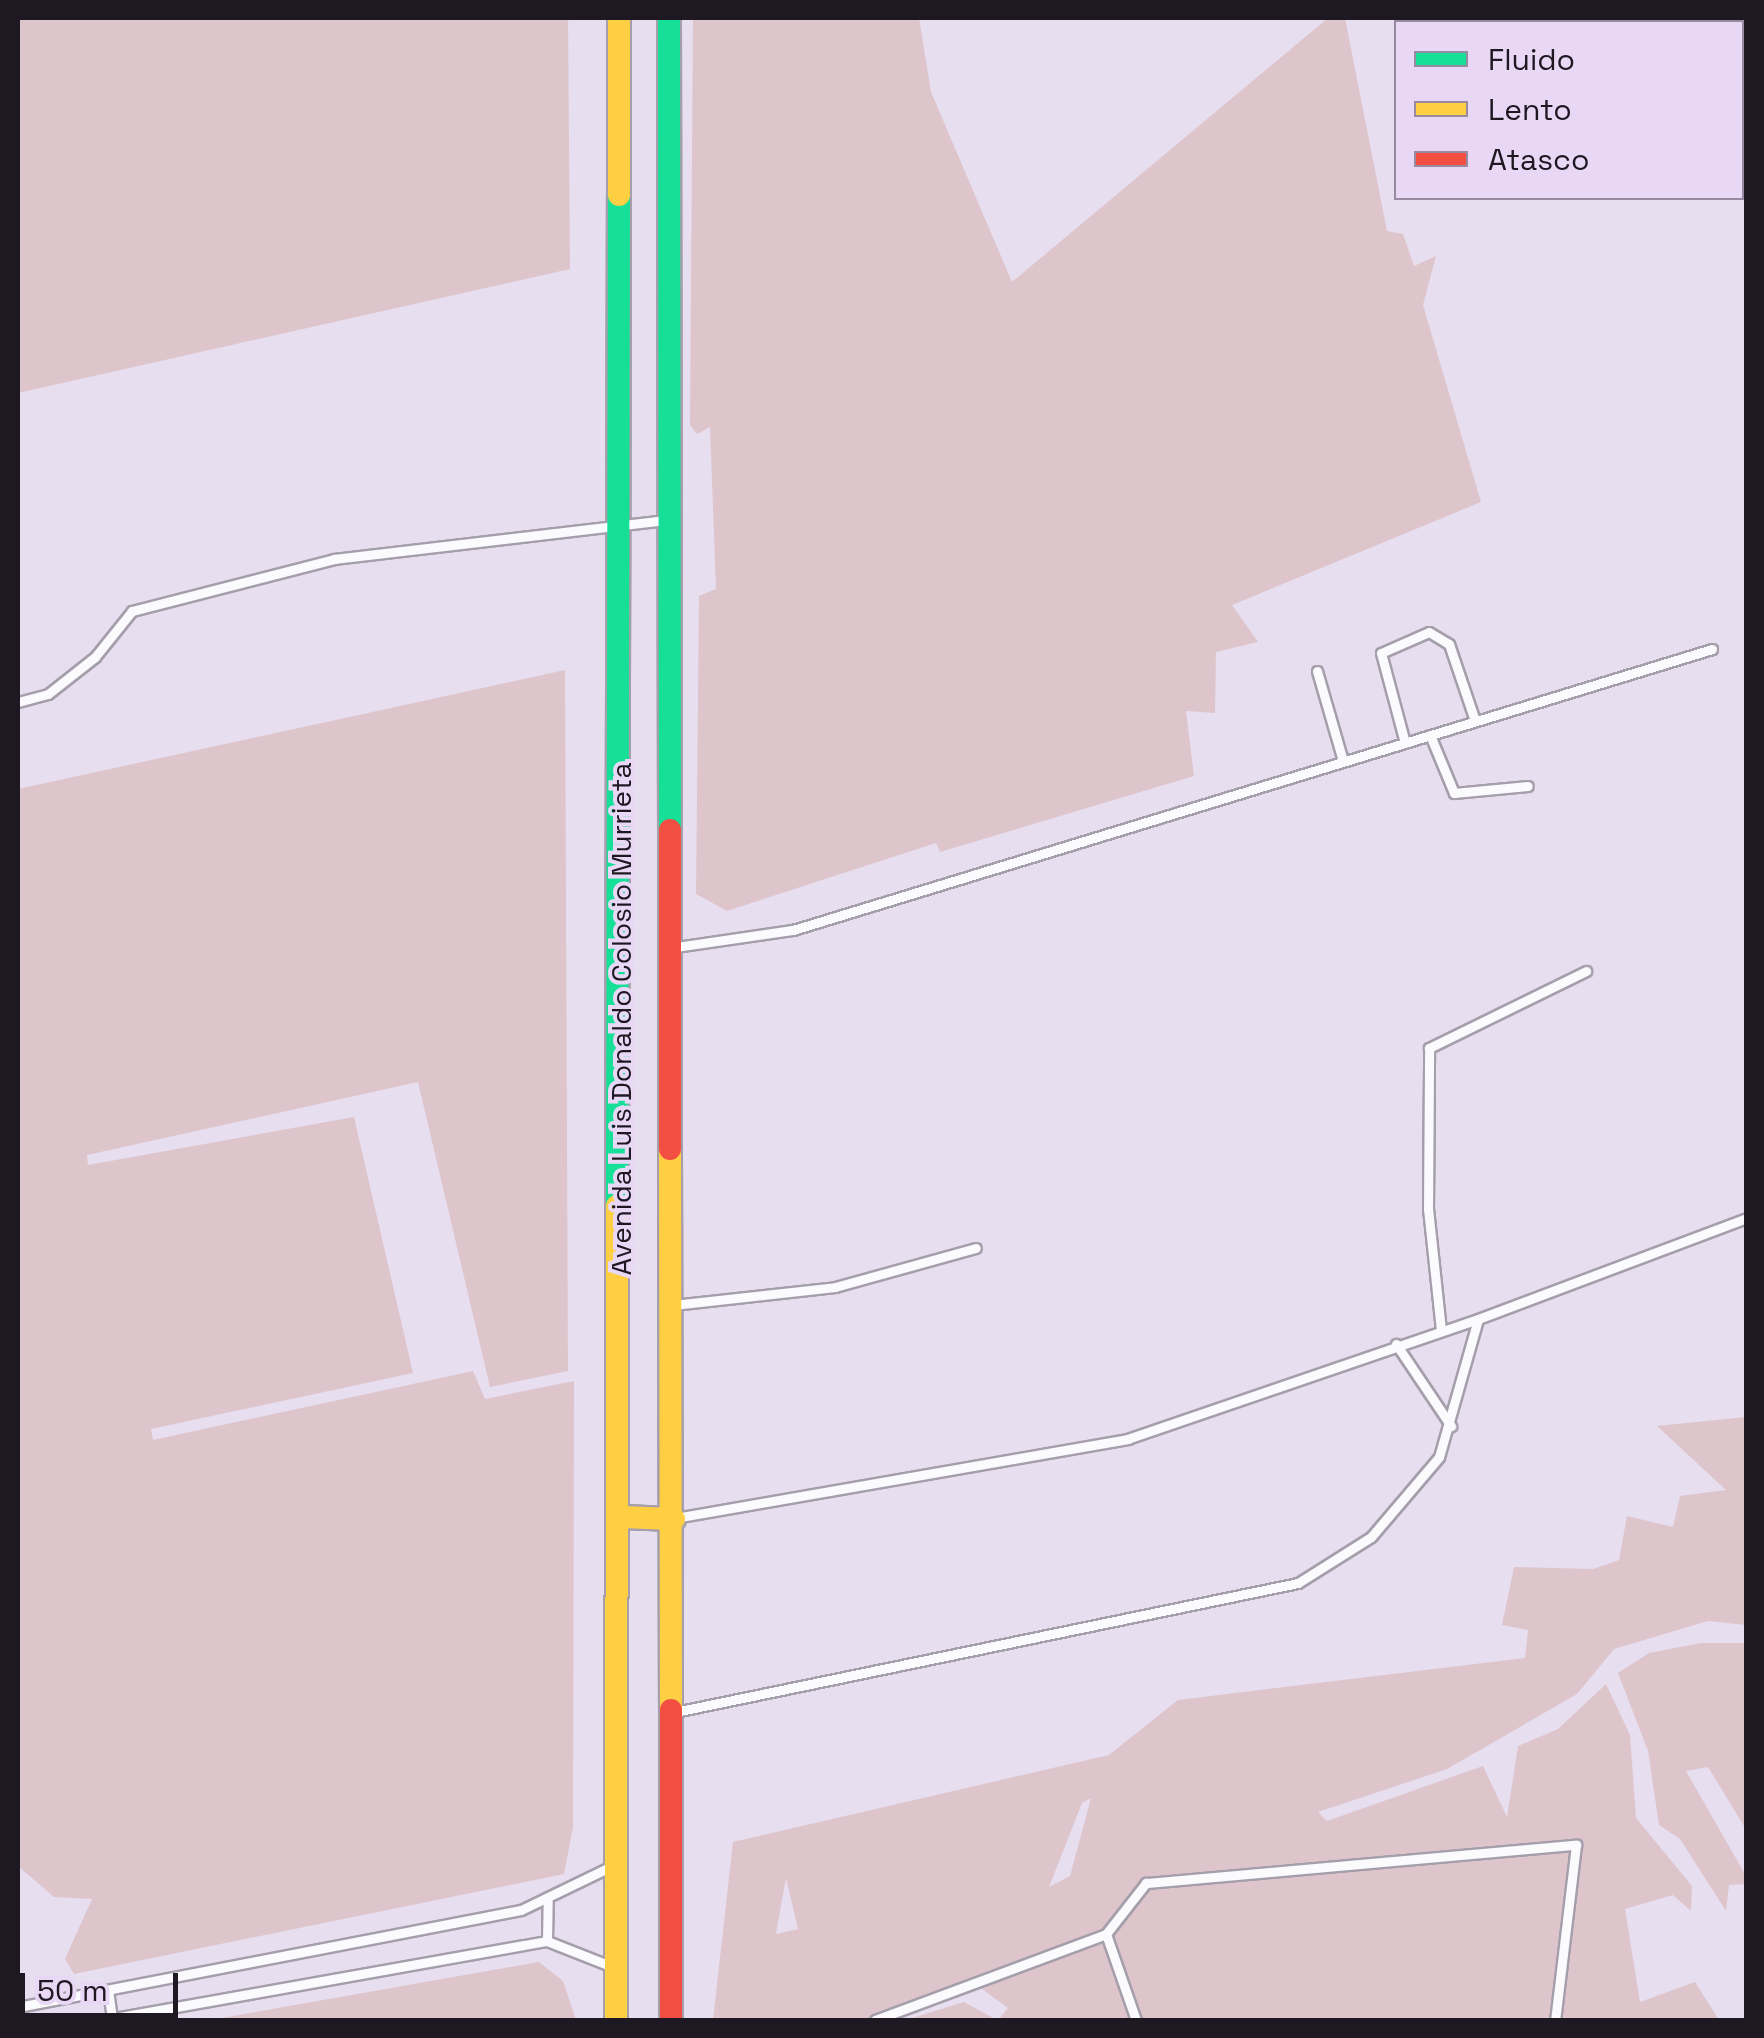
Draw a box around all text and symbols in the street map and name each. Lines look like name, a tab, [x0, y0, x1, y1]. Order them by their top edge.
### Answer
legend	[1394, 20, 1744, 200]
text: Fluido	[1488, 40, 1575, 79]
text: Lento	[1488, 90, 1572, 129]
text: Atasco	[1488, 140, 1589, 179]
street label: Avenida Luis Donaldo Colosio Murrieta	[604, 762, 638, 1276]
scale bar	[25, 1953, 182, 2015]
text: 50 m	[37, 1971, 108, 2010]

